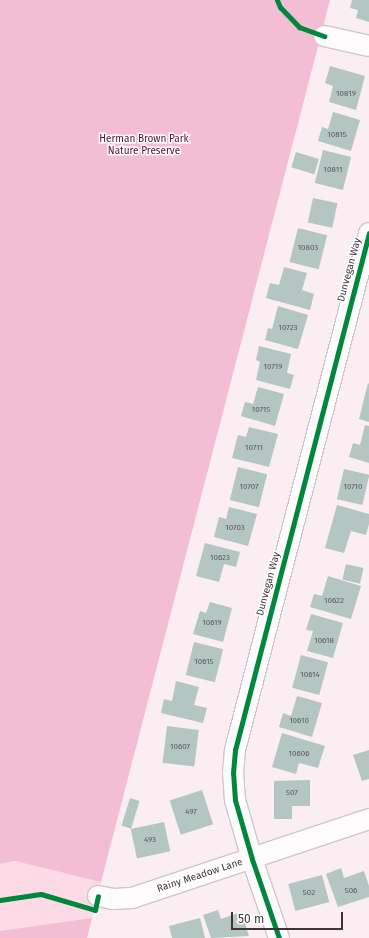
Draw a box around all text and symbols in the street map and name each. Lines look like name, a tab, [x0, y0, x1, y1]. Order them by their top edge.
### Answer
house number: 10819	[336, 89, 356, 99]
house number: 10815	[327, 130, 347, 140]
park label: Herman Brown Park Nature Preserve	[99, 133, 189, 156]
house number: 10811	[324, 165, 342, 175]
street label: Dunvegan Way	[336, 237, 364, 303]
house number: 10803	[298, 243, 318, 253]
house number: 10723	[278, 323, 298, 333]
house number: 10719	[264, 362, 282, 372]
house number: 10715	[252, 405, 270, 415]
house number: 10711	[245, 443, 263, 453]
house number: 10707	[239, 482, 259, 492]
house number: 10710	[343, 482, 363, 492]
house number: 10703	[225, 523, 245, 533]
street label: Dunvegan Way	[255, 551, 283, 617]
house number: 10623	[210, 553, 230, 563]
house number: 10622	[324, 596, 344, 606]
house number: 10619	[202, 618, 222, 628]
house number: 10618	[314, 636, 334, 646]
house number: 10615	[194, 657, 214, 667]
house number: 10614	[300, 670, 320, 680]
house number: 10610	[289, 716, 309, 726]
house number: 10607	[170, 742, 190, 752]
house number: 10606	[289, 749, 309, 759]
house number: 507	[286, 788, 298, 798]
house number: 497	[185, 807, 197, 817]
house number: 493	[144, 835, 156, 845]
street label: Rainy Meadow Lane	[156, 856, 244, 896]
house number: 506	[345, 886, 357, 896]
house number: 502	[303, 888, 315, 898]
scale bar	[233, 904, 345, 930]
text: 50 m	[238, 912, 264, 926]

